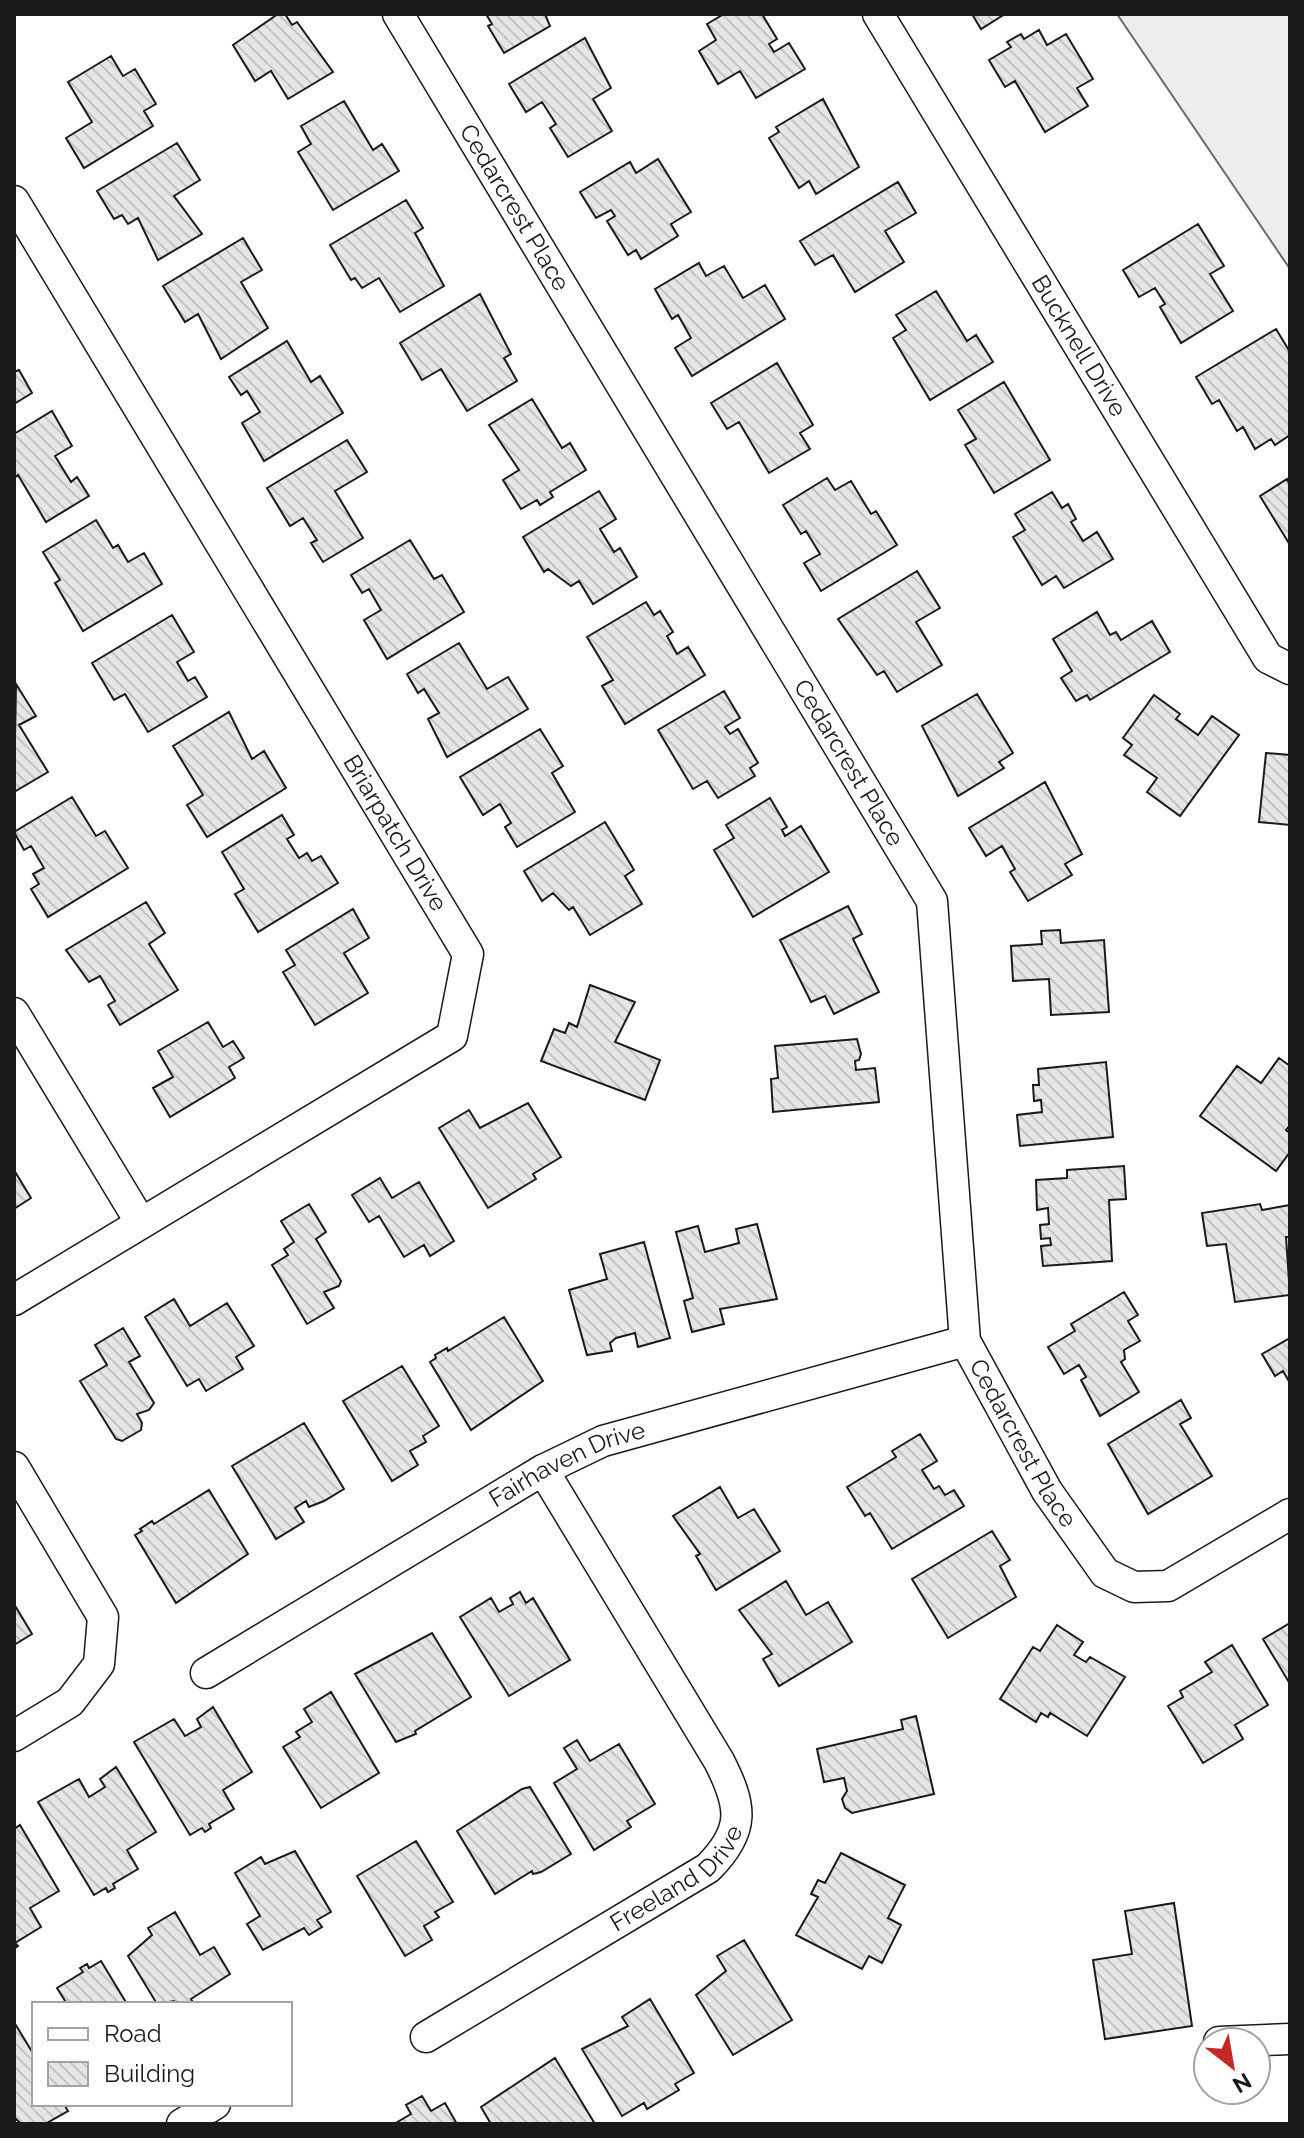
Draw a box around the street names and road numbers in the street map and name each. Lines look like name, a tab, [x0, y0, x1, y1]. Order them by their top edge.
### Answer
street label: Cedarcrest Place	[454, 119, 576, 296]
street label: Bucknell Drive	[1026, 270, 1133, 422]
street label: Cedarcrest Place	[788, 674, 910, 851]
street label: Briarpatch Drive	[337, 749, 454, 916]
street label: Cedarcrest Place	[964, 1354, 1083, 1533]
street label: Fairhaven Drive	[484, 1415, 648, 1513]
street label: Freeland Drive	[605, 1821, 748, 1937]

